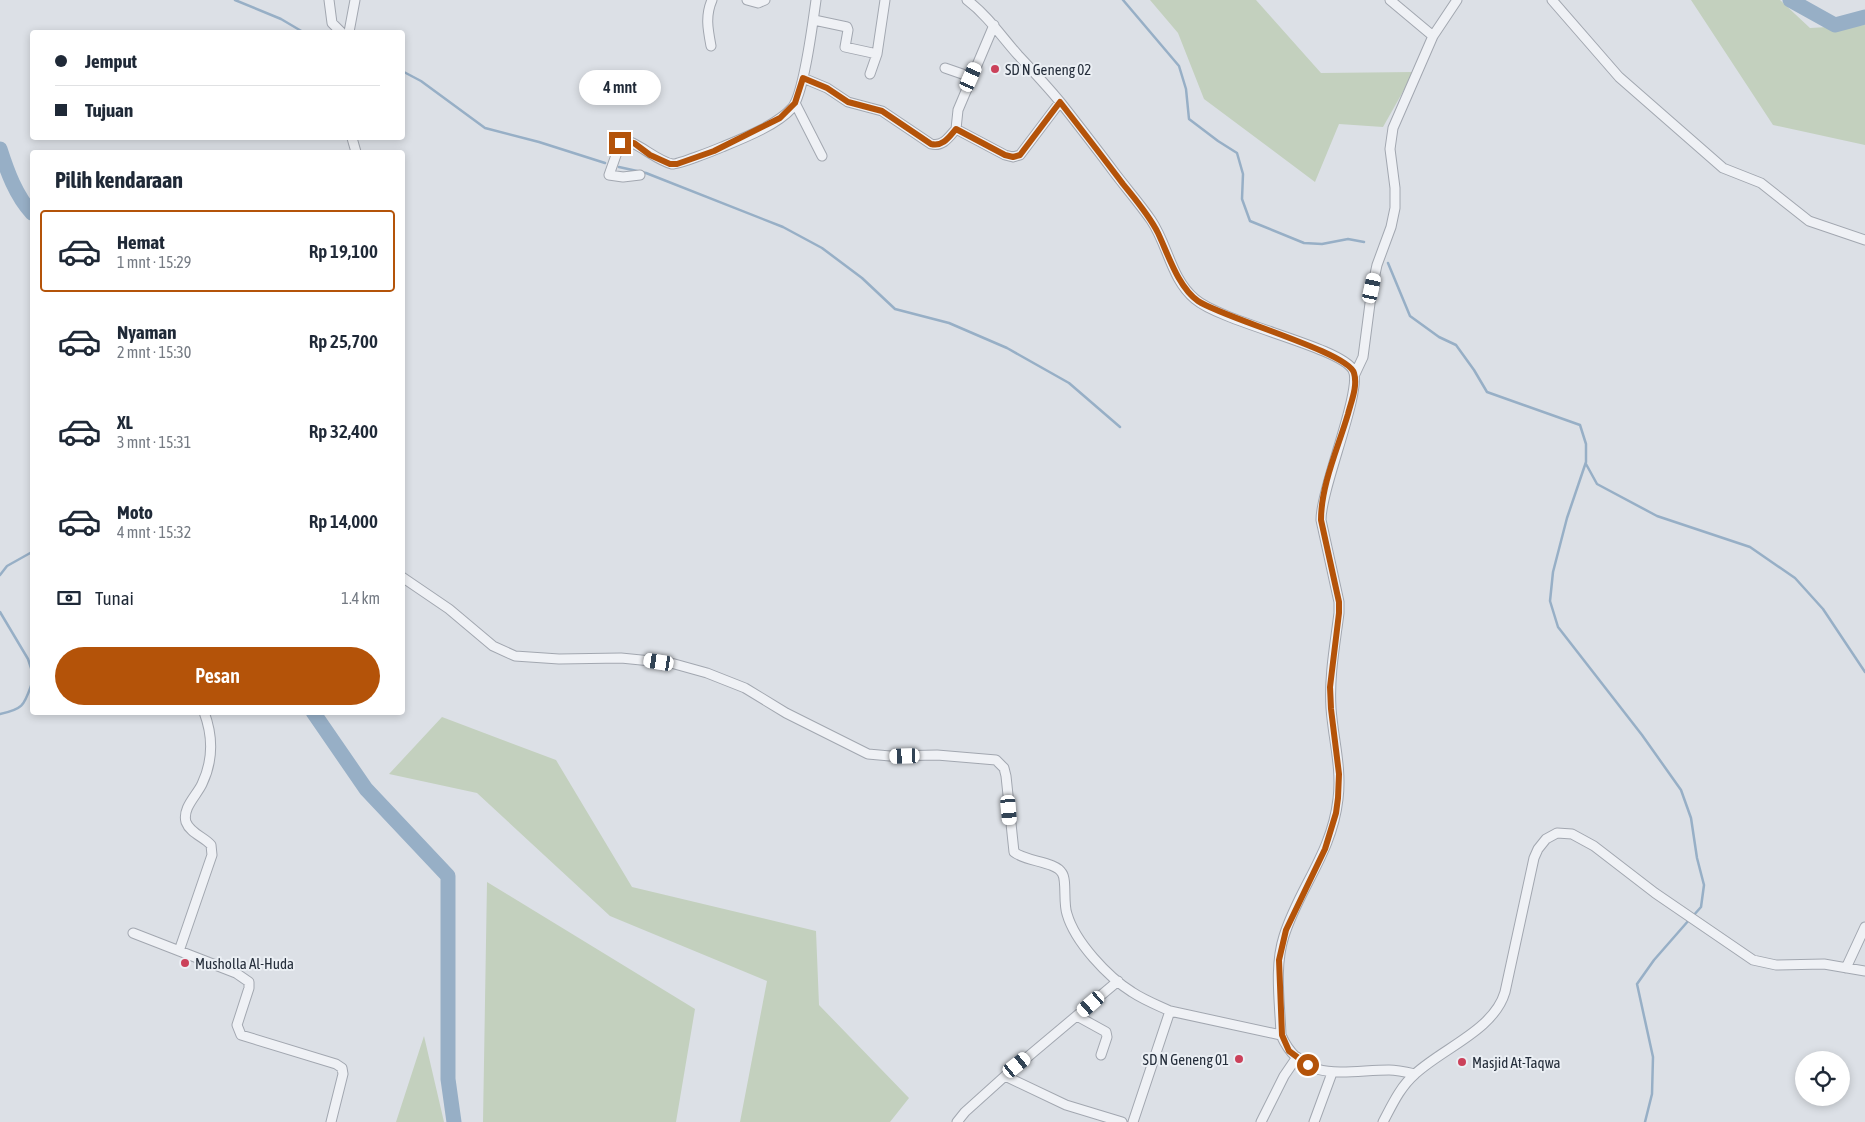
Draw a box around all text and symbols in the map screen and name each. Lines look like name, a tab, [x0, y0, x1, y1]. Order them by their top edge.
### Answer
text: Jemput	[85, 50, 137, 72]
car	[958, 60, 983, 94]
place label: SD N Geneng 02	[1005, 61, 1091, 78]
marker: SD N Geneng 02	[989, 63, 1001, 75]
callout: 4 mnt	[579, 70, 661, 106]
text: 4 mnt	[603, 78, 637, 96]
text: Tujuan	[85, 99, 133, 121]
route end	[609, 132, 631, 154]
text: Pilih kendaraan	[55, 167, 183, 193]
icon: car	[57, 229, 102, 274]
text: Hemat	[117, 231, 165, 253]
text: Rp 19,100	[309, 240, 378, 262]
text: 1 mnt · 15:29	[117, 253, 191, 271]
car	[1361, 272, 1382, 304]
icon: car	[57, 319, 102, 364]
text: Nyaman	[117, 321, 176, 343]
text: Rp 25,700	[309, 330, 378, 352]
text: 2 mnt · 15:30	[117, 343, 191, 361]
icon: car	[57, 409, 102, 454]
text: XL	[117, 411, 133, 433]
text: Rp 32,400	[309, 420, 378, 442]
text: 3 mnt · 15:31	[117, 433, 191, 451]
icon: car	[57, 499, 102, 544]
text: Moto	[117, 501, 153, 523]
text: Rp 14,000	[309, 510, 378, 532]
text: 4 mnt · 15:32	[117, 523, 191, 541]
icon: cash	[55, 584, 83, 612]
text: Tunai	[95, 587, 134, 609]
text: 1.4 km	[341, 589, 380, 607]
button: Pesan	[55, 647, 380, 705]
car	[643, 652, 674, 672]
car	[889, 748, 920, 764]
car	[1000, 794, 1017, 826]
place label: Musholla Al-Huda	[195, 955, 294, 972]
marker: Musholla Al-Huda	[179, 957, 191, 969]
car	[1074, 988, 1107, 1020]
car	[1000, 1050, 1033, 1080]
place label: SD N Geneng 01	[1143, 1051, 1229, 1068]
map controls	[1795, 1051, 1850, 1106]
button: locate	[1795, 1051, 1850, 1106]
marker: SD N Geneng 01	[1233, 1053, 1245, 1065]
route start	[1297, 1054, 1319, 1076]
place label: Masjid At-Taqwa	[1472, 1054, 1560, 1071]
marker: Masjid At-Taqwa	[1456, 1056, 1468, 1068]

